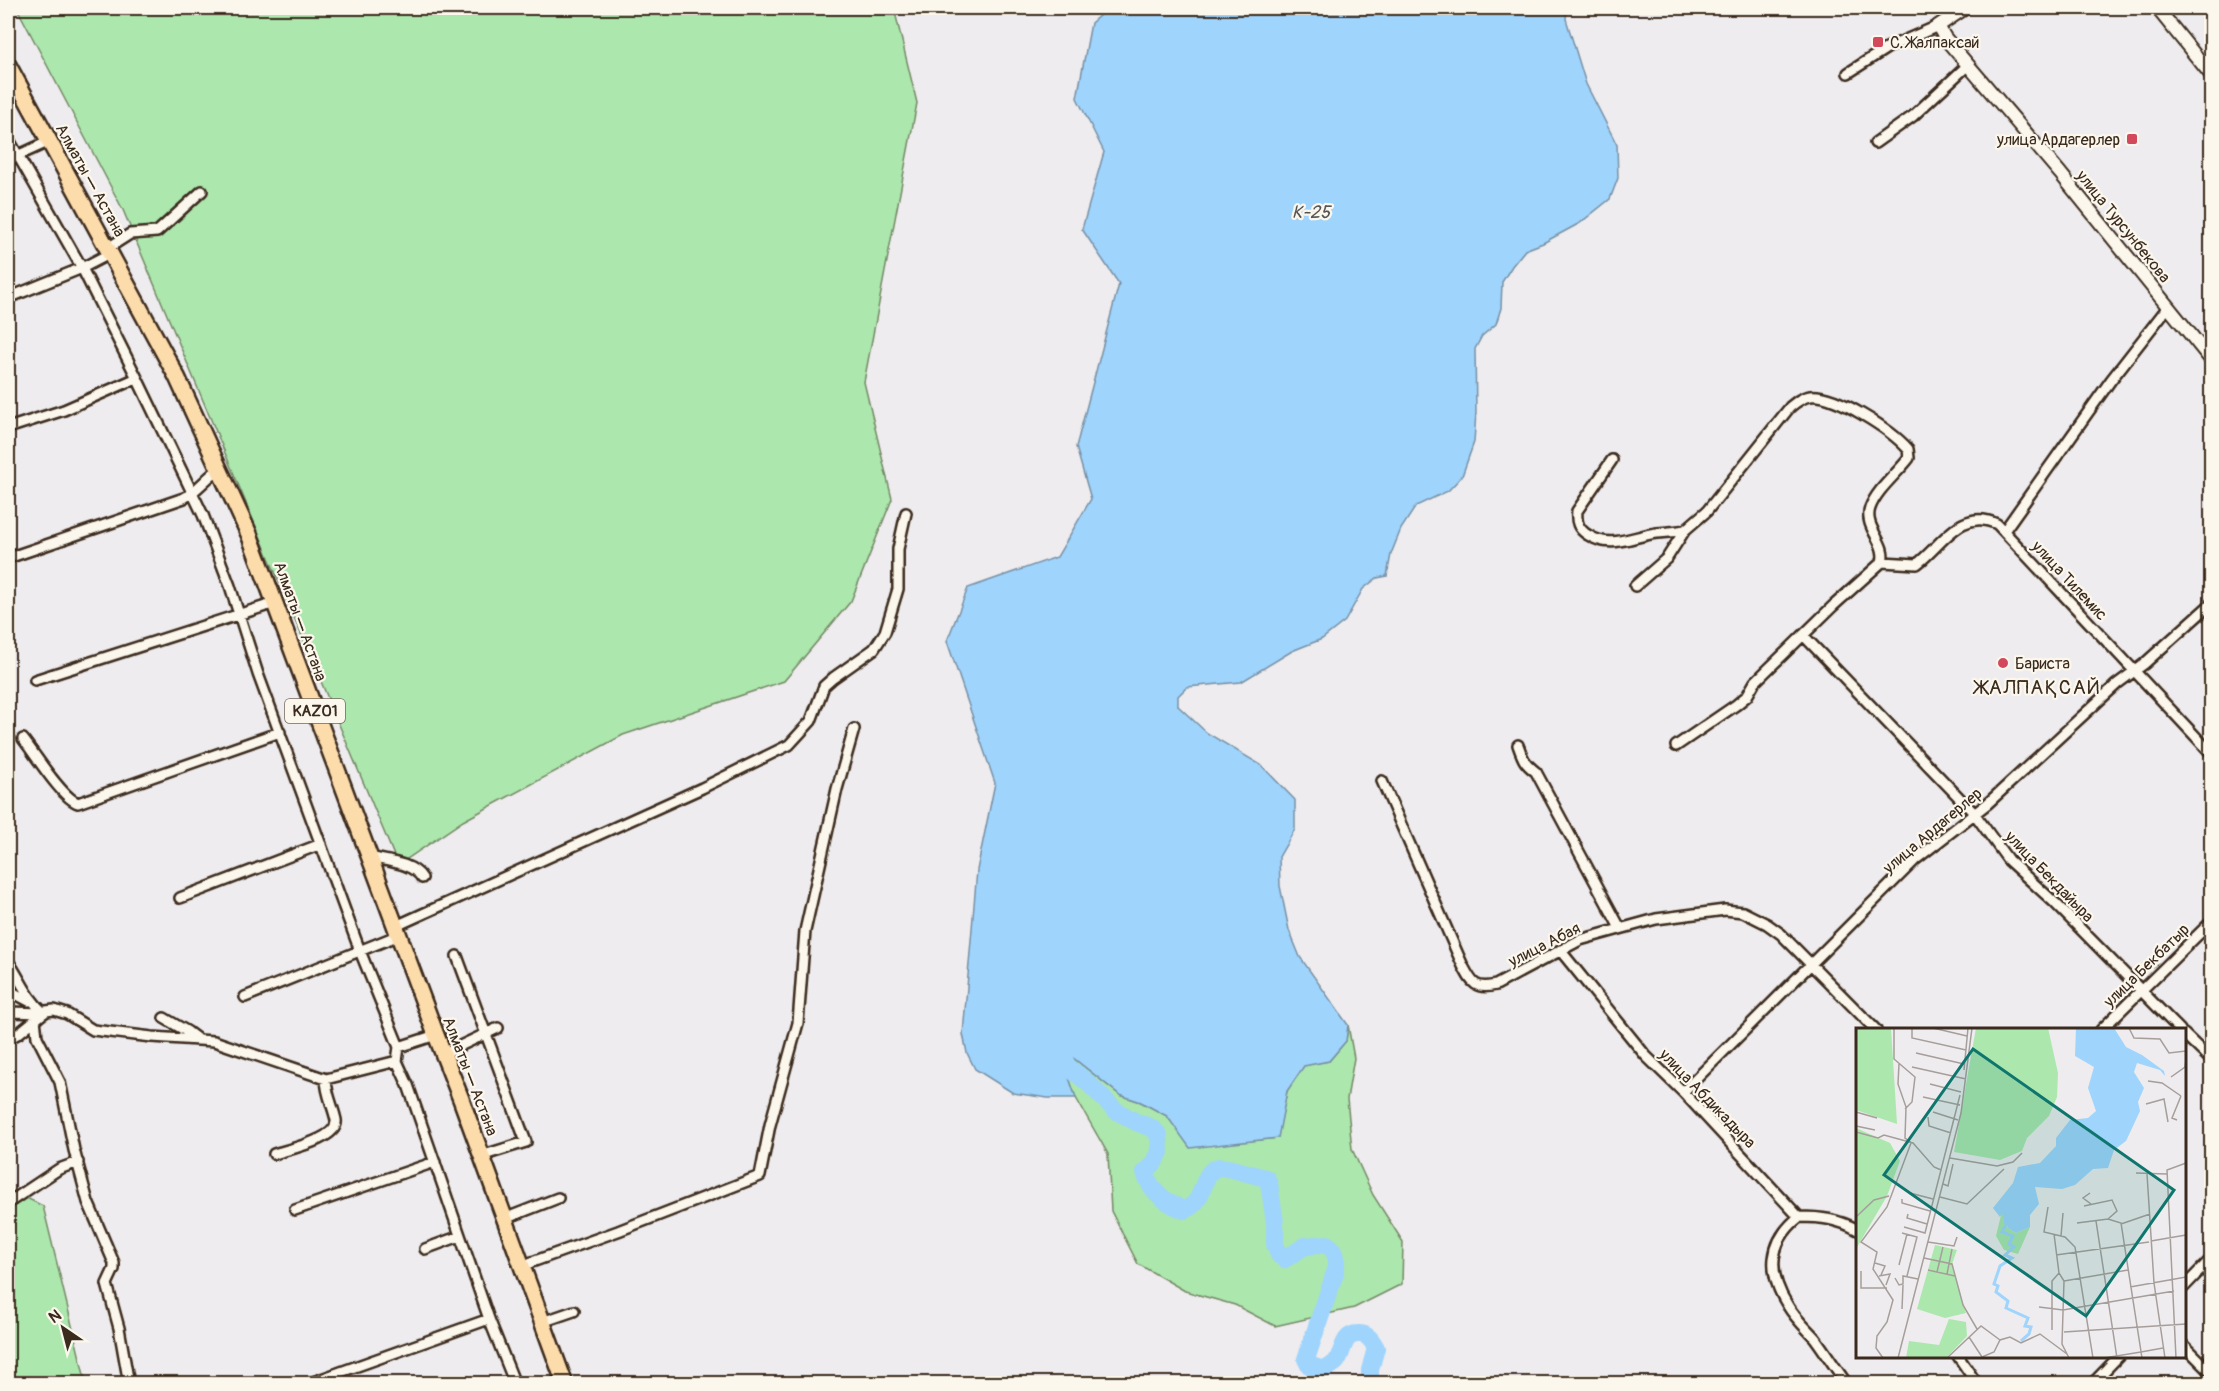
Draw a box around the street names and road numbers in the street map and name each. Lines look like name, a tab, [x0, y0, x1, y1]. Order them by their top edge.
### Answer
street label: Алматы — Астана	[51, 121, 129, 240]
street label: улица Турсунбекова	[2071, 166, 2175, 287]
street label: улица Тилемис	[2027, 536, 2111, 625]
street label: Алматы — Астана	[269, 559, 331, 684]
road number: KАZ01	[285, 699, 345, 723]
street label: улица Ардагерлер	[1878, 784, 1986, 879]
street label: улица Бекдайыра	[2000, 826, 2098, 926]
street label: улица Абая	[1504, 918, 1584, 972]
street label: улица Бекбатыр	[2099, 920, 2194, 1012]
street label: Алматы — Астана	[438, 1014, 502, 1139]
street label: улица Абдикадыра	[1654, 1044, 1760, 1152]

